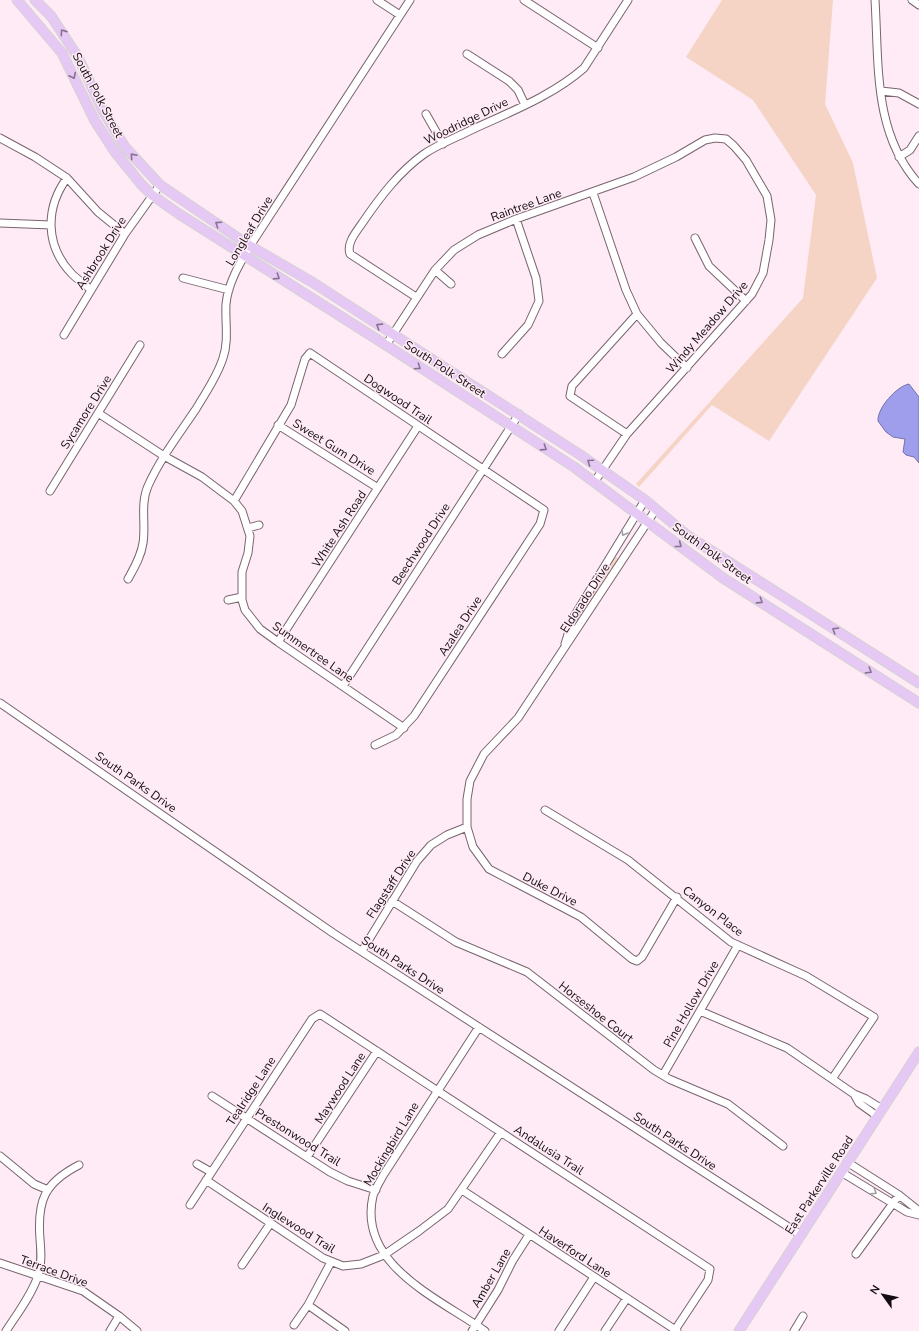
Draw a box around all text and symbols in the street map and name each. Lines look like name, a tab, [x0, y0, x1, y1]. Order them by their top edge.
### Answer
one-way arrow	[60, 29, 67, 36]
street label: South Polk Street	[69, 50, 128, 141]
one-way arrow	[69, 72, 76, 79]
street label: Woodridge Drive	[421, 94, 511, 148]
one-way arrow	[131, 154, 138, 161]
street label: Raintree Lane	[488, 185, 564, 225]
street label: Longleaf Drive	[222, 193, 276, 269]
street label: Ashbrook Drive	[72, 213, 130, 293]
one-way arrow	[215, 221, 222, 229]
one-way arrow	[273, 272, 280, 280]
street label: Windy Meadow Drive	[662, 277, 752, 377]
one-way arrow	[377, 323, 384, 330]
street label: South Polk Street	[401, 337, 490, 402]
one-way arrow	[414, 362, 421, 370]
street label: Dogwood Trail	[361, 370, 436, 428]
street label: Sycamore Drive	[57, 372, 115, 452]
street label: Sweet Gum Drive	[290, 415, 378, 479]
one-way arrow	[540, 443, 547, 451]
one-way arrow	[588, 460, 595, 467]
street label: White Ash Road	[308, 487, 370, 571]
street label: Beechwood Drive	[388, 500, 454, 588]
street label: South Polk Street	[669, 519, 755, 588]
one-way arrow	[622, 529, 629, 536]
one-way arrow	[674, 541, 681, 548]
street label: Eldorado Drive	[557, 560, 613, 636]
street label: Azalea Drive	[435, 593, 485, 659]
one-way arrow	[756, 597, 763, 604]
street label: Summertree Lane	[269, 618, 357, 686]
one-way arrow	[832, 627, 839, 634]
one-way arrow	[865, 667, 872, 674]
street label: South Parks Drive	[92, 748, 180, 816]
street label: Flagstaff Drive	[363, 846, 419, 922]
street label: Duke Drive	[520, 868, 580, 910]
street label: Canyon Place	[679, 882, 747, 940]
street label: South Parks Drive	[358, 932, 448, 998]
street label: Pine Hollow Drive	[660, 958, 722, 1050]
street label: Horseshoe Court	[555, 978, 637, 1047]
street label: Maywood Lane	[311, 1049, 369, 1127]
street label: Tealridge Lane	[223, 1053, 279, 1129]
street label: Mockingbird Lane	[360, 1099, 422, 1189]
street label: Prestonwood Trail	[252, 1104, 344, 1170]
street label: South Parks Drive	[630, 1108, 720, 1174]
street label: Andalusia Trail	[511, 1121, 587, 1179]
street label: East Parkerville Road	[781, 1133, 857, 1237]
one-way arrow	[870, 1188, 877, 1195]
street label: Inglewood Trail	[259, 1199, 339, 1257]
street label: Haverford Lane	[536, 1223, 614, 1281]
street label: Amber Lane	[468, 1245, 514, 1311]
street label: Terrace Drive	[18, 1251, 90, 1291]
north arrow	[863, 1275, 903, 1315]
text: N	[867, 1282, 884, 1297]

